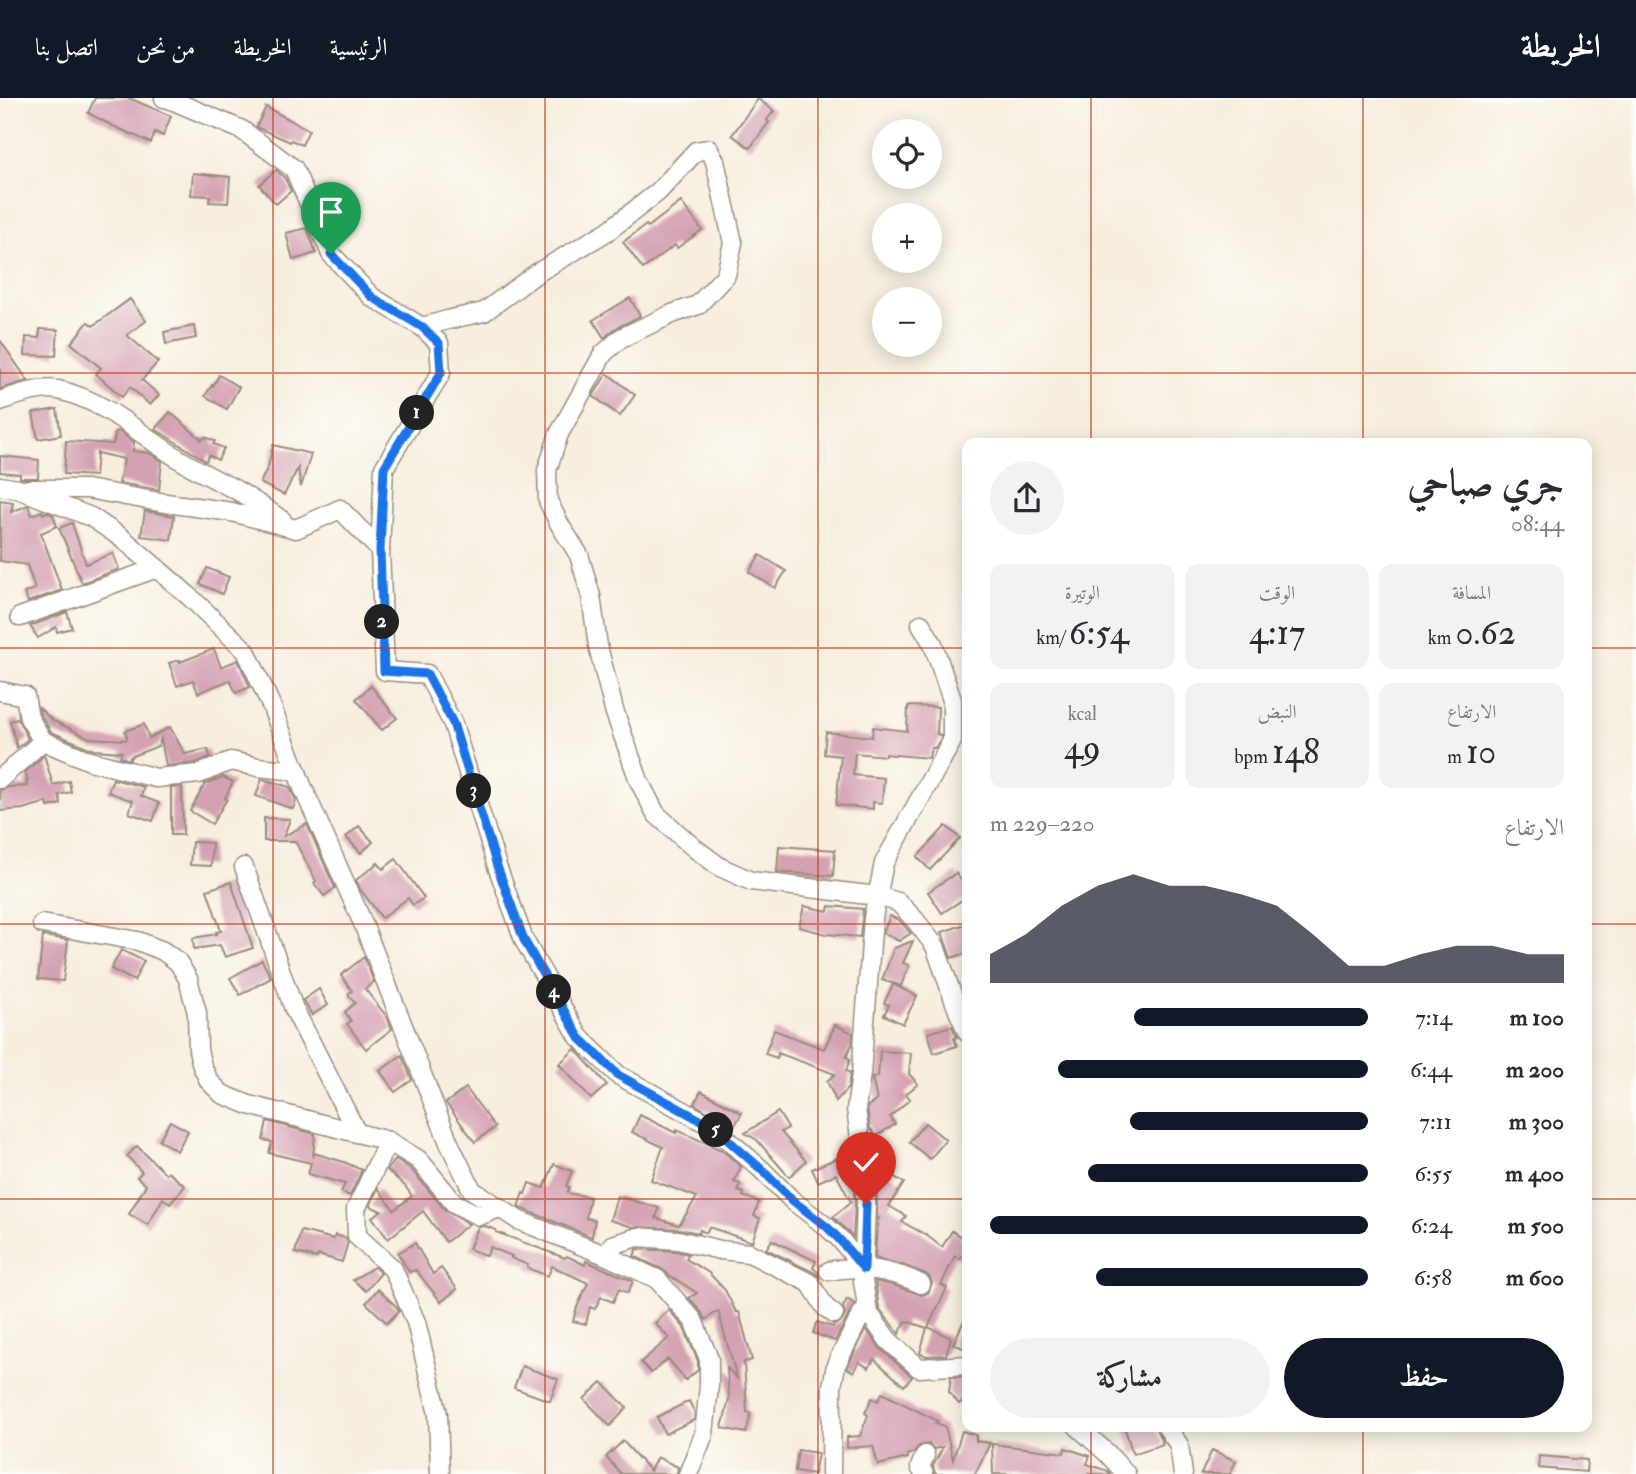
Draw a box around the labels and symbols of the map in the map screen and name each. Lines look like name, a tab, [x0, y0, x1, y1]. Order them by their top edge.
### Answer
pin	[301, 182, 361, 254]
pin: 1	[400, 396, 434, 430]
pin: 2	[364, 604, 400, 640]
pin: 3	[456, 774, 491, 808]
pin: 4	[536, 974, 572, 1010]
pin: 5	[698, 1112, 734, 1148]
pin	[836, 1132, 896, 1204]

